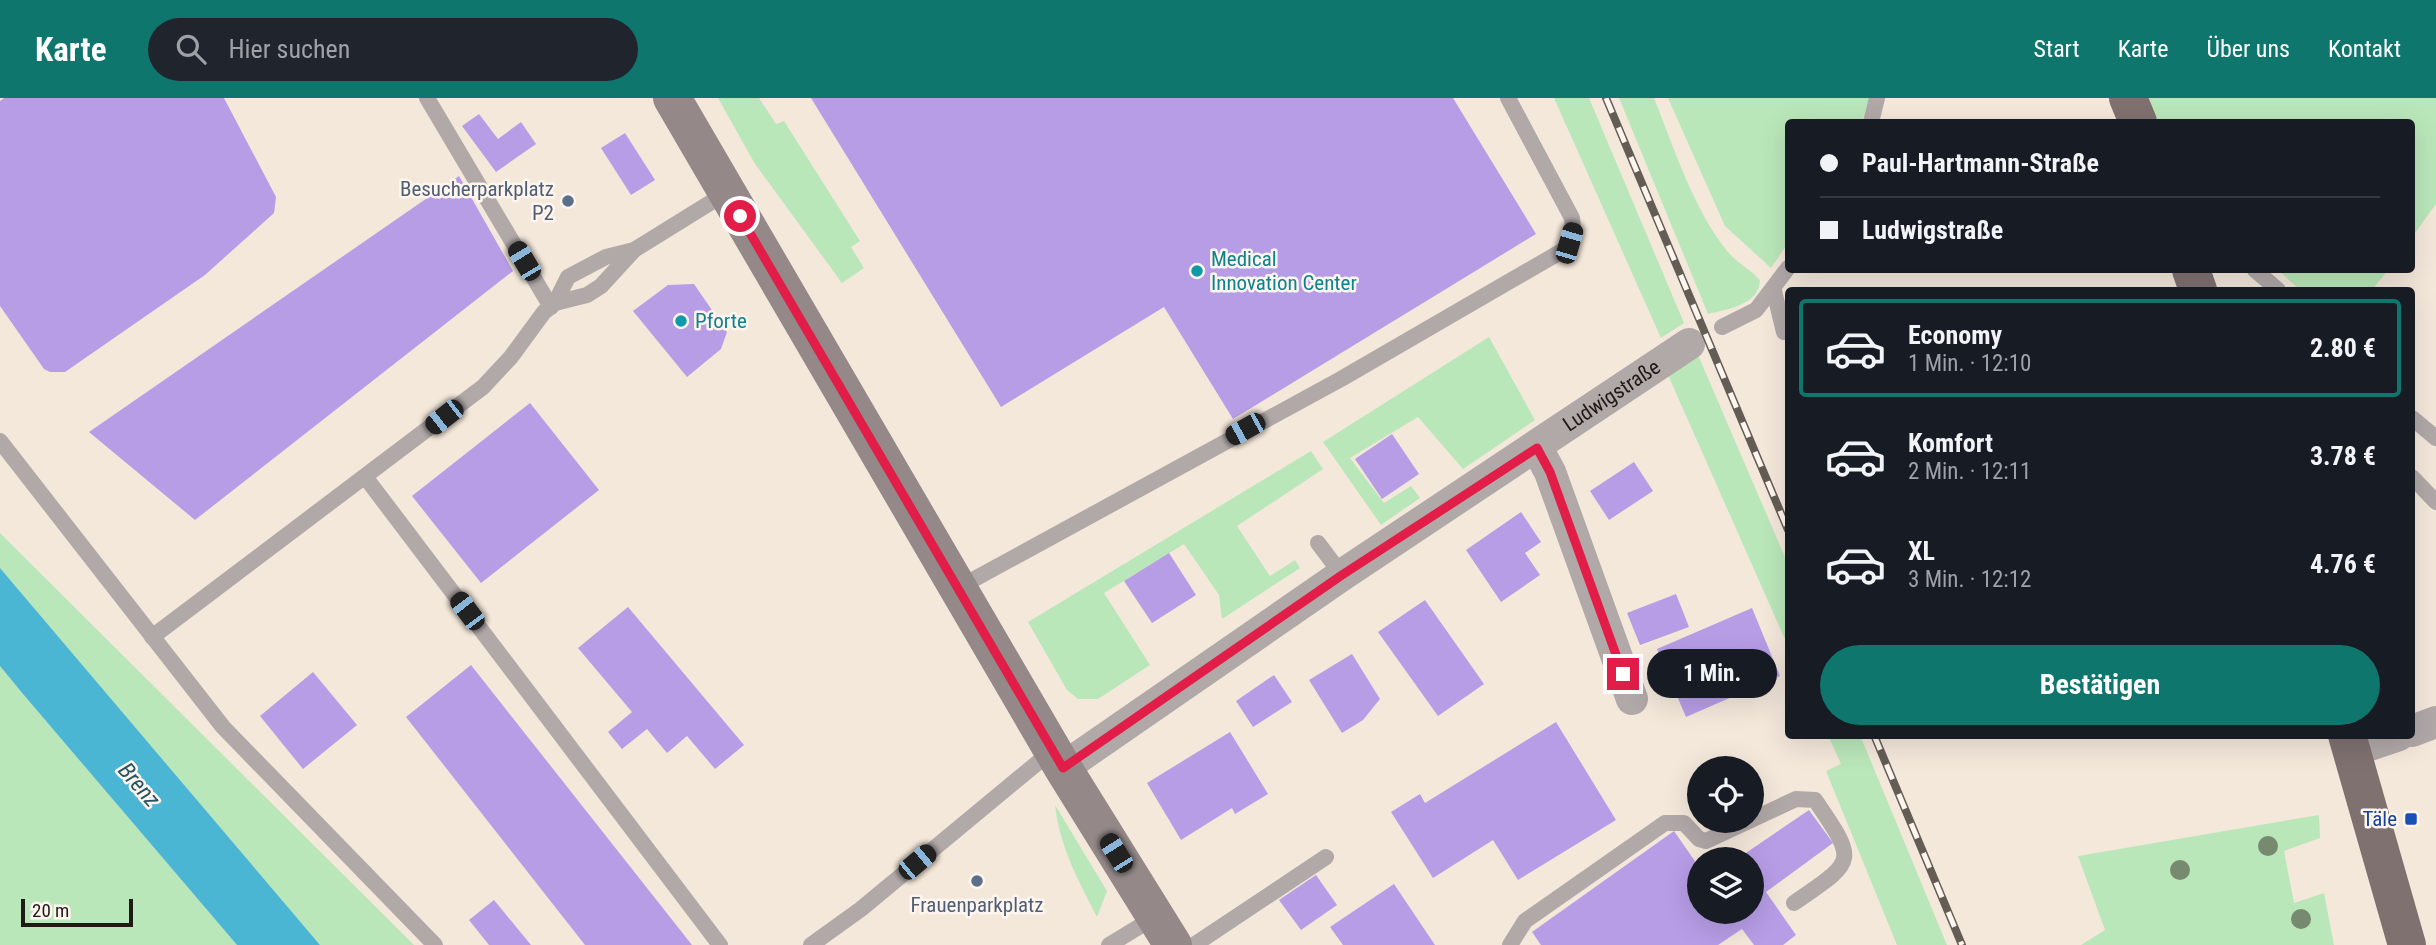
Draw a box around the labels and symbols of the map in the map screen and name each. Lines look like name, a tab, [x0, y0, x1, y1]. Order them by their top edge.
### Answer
place label: Besucherparkplatz P2	[400, 177, 554, 225]
marker: Besucherparkplatz P2	[560, 193, 576, 209]
route start	[724, 200, 756, 232]
car	[1554, 220, 1585, 266]
car	[505, 238, 544, 284]
place label: Medical Innovation Center	[1211, 247, 1357, 295]
marker: Medical Innovation Center	[1189, 263, 1205, 279]
place label: Pforte	[695, 309, 747, 333]
marker: Pforte	[673, 313, 689, 329]
street label: Ludwigstraße	[1558, 355, 1665, 437]
car	[421, 396, 468, 438]
car	[1222, 410, 1269, 448]
car	[446, 588, 489, 634]
callout: 1 Min.	[1648, 650, 1777, 698]
route end	[1607, 658, 1639, 690]
water label: Brenz	[112, 757, 166, 813]
place label: Täle	[2363, 807, 2397, 831]
marker: Täle	[2403, 811, 2419, 827]
car	[1096, 830, 1137, 876]
car	[895, 840, 940, 884]
marker: Frauenparkplatz	[969, 873, 985, 889]
place label: Frauenparkplatz	[911, 893, 1044, 917]
scale bar	[21, 896, 133, 928]

